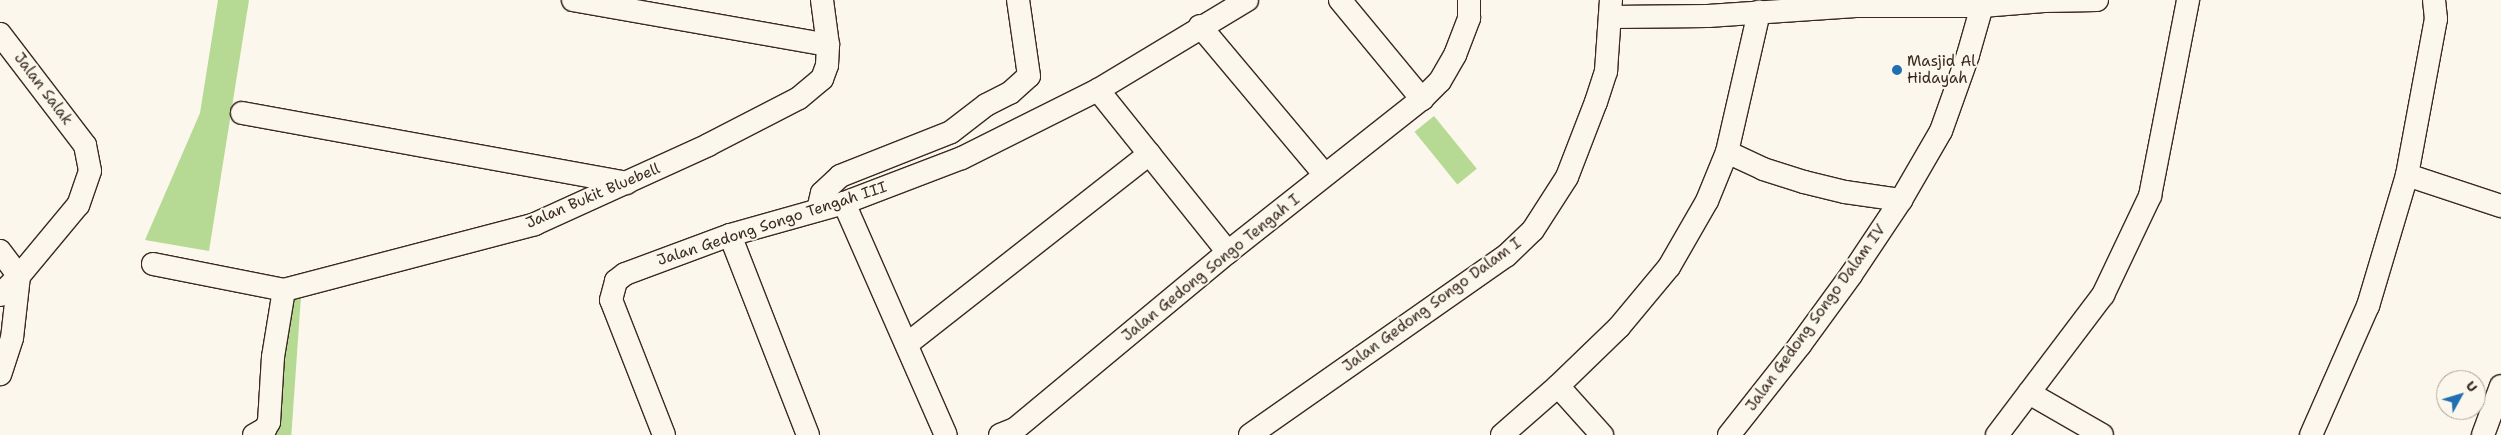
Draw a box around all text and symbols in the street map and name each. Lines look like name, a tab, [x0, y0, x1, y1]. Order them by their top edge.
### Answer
street label: Jalan Salak	[10, 49, 76, 129]
place label: Masjid Al Hidayah	[1907, 52, 1976, 87]
marker: Masjid Al Hidayah	[1891, 64, 1903, 76]
street label: Jalan Bukit Bluebell	[523, 160, 663, 232]
street label: Jalan Gedong Songo Tengah III	[655, 178, 889, 270]
street label: Jalan Gedong Songo Tengah I	[1119, 191, 1303, 345]
street label: Jalan Gedong Songo Dalam IV	[1742, 221, 1890, 415]
street label: Jalan Gedong Songo Dalam I	[1339, 234, 1525, 376]
north arrow	[2436, 370, 2486, 420]
text: U	[2462, 377, 2482, 396]

